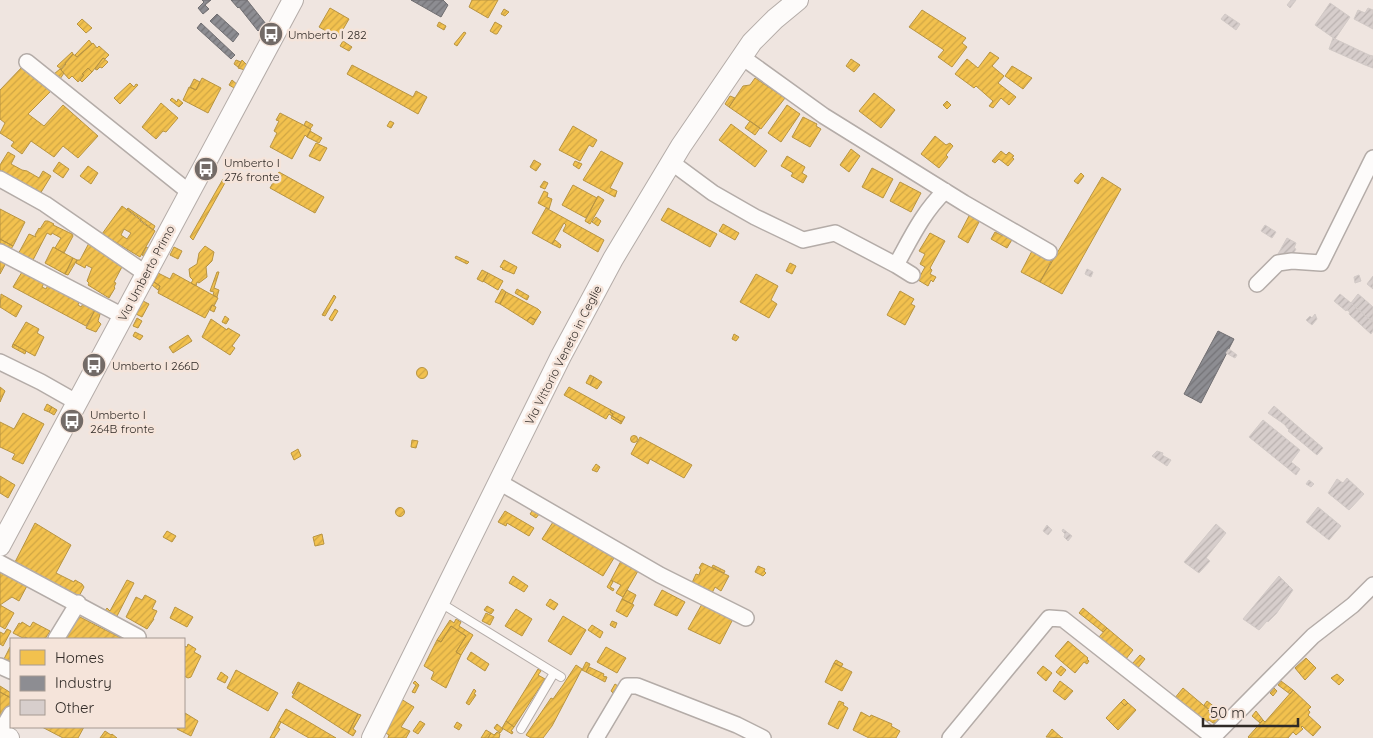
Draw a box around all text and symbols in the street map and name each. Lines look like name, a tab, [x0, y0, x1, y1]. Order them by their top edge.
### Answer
bus stop icon: Umberto I 282	[258, 21, 284, 47]
place label: Umberto I 282	[288, 27, 367, 42]
place label: Umberto I 276 fronte	[224, 155, 280, 184]
bus stop icon: Umberto I 276 fronte	[193, 156, 219, 182]
street label: Via Umberto Primo	[114, 223, 178, 323]
street label: Via Vittorio Veneto in Ceglie	[521, 283, 605, 427]
bus stop icon: Umberto I 266D	[81, 352, 107, 378]
place label: Umberto I 266D	[112, 358, 200, 373]
place label: Umberto I 264B fronte	[90, 407, 155, 436]
bus stop icon: Umberto I 264B fronte	[59, 408, 85, 434]
legend	[10, 638, 185, 728]
text: Homes	[55, 648, 104, 667]
text: Industry	[55, 673, 112, 692]
scale bar	[1203, 696, 1298, 728]
text: Other	[55, 698, 95, 717]
text: 50 m	[1210, 703, 1245, 722]

